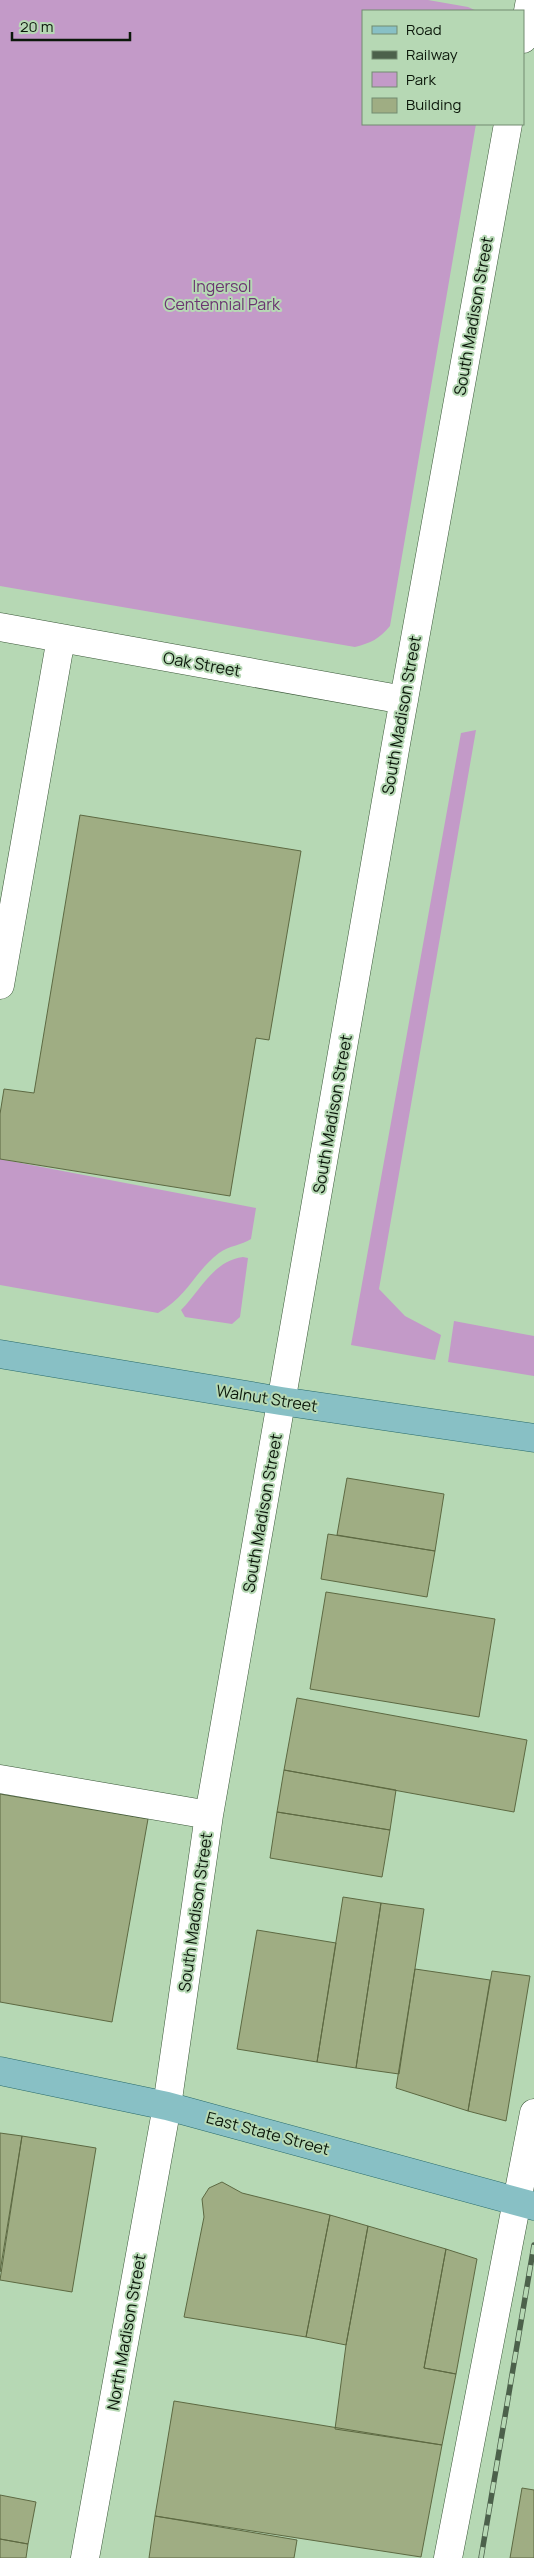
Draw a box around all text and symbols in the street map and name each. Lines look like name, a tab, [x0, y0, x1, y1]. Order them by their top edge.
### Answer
scale bar	[12, 10, 130, 42]
legend	[362, 10, 524, 125]
text: 20 m	[20, 16, 53, 37]
text: Road	[406, 19, 442, 40]
text: Railway	[406, 44, 458, 65]
text: Park	[406, 69, 436, 90]
text: Building	[406, 94, 461, 115]
street label: South Madison Street	[448, 235, 498, 397]
park label: Ingersol Centennial Park	[164, 275, 281, 315]
street label: South Madison Street	[376, 634, 426, 796]
street label: Oak Street	[161, 646, 243, 682]
street label: South Madison Street	[307, 1033, 357, 1195]
street label: Walnut Street	[215, 1379, 319, 1417]
street label: South Madison Street	[237, 1432, 287, 1594]
street label: South Madison Street	[173, 1831, 217, 1993]
street label: East State Street	[204, 2106, 332, 2160]
street label: North Madison Street	[101, 2252, 151, 2412]

